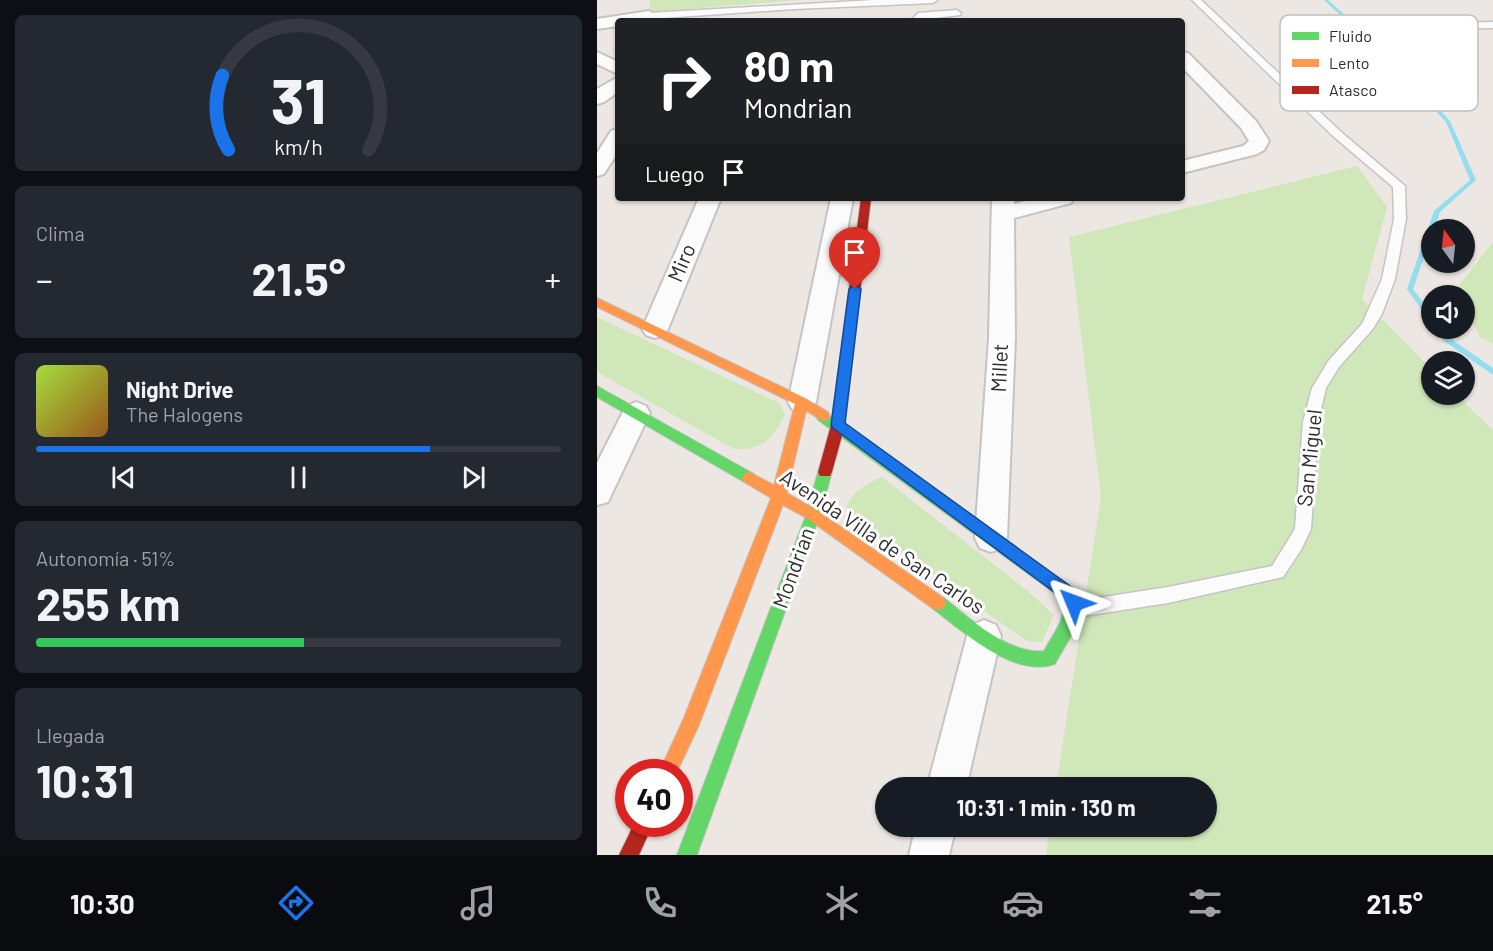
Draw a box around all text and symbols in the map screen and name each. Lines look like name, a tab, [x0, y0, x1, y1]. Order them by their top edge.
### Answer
legend	[1280, 15, 1478, 111]
text: Fluido	[1329, 26, 1372, 45]
text: 80 m	[744, 40, 834, 90]
icon: right	[645, 42, 723, 120]
text: Lento	[1329, 53, 1370, 72]
text: 31	[271, 62, 326, 136]
text: Atasco	[1329, 80, 1377, 99]
text: Mondrian	[744, 91, 852, 123]
text: km/h	[274, 134, 323, 159]
icon: arrive	[717, 156, 750, 189]
text: Luego	[645, 160, 705, 186]
north arrow	[1421, 219, 1475, 273]
map controls	[1421, 219, 1475, 405]
text: Clima	[36, 221, 85, 245]
pin	[829, 227, 880, 289]
icon: arrive	[838, 236, 871, 269]
street label: Miro	[661, 239, 700, 285]
text: 21.5°	[251, 251, 346, 305]
text: −	[36, 259, 53, 299]
text: +	[545, 259, 561, 299]
button: sound	[1421, 285, 1475, 339]
street label: Millet	[985, 343, 1012, 393]
button: layers	[1421, 351, 1475, 405]
text: Night Drive	[126, 376, 234, 402]
text: The Halogens	[126, 402, 243, 426]
street label: San Miguel	[1291, 408, 1326, 508]
icon: previous	[107, 461, 140, 494]
icon: pause	[282, 461, 315, 494]
icon: next	[457, 461, 490, 494]
street label: Avenida Villa de San Carlos	[776, 463, 990, 619]
street label: Mondrian	[766, 524, 819, 611]
text: Autonomía · 51%	[36, 546, 175, 570]
position arrow	[1042, 571, 1106, 635]
text: 255 km	[36, 576, 180, 630]
text: Llegada	[36, 723, 105, 747]
text: 10:31	[36, 753, 134, 807]
speed limit sign: 40	[615, 759, 693, 837]
text: 10:31 · 1 min · 130 m	[956, 794, 1136, 820]
icon: directions	[275, 882, 317, 924]
icon: music	[457, 882, 499, 924]
icon: phone	[639, 882, 681, 924]
icon: climate	[821, 882, 863, 924]
icon: car	[1002, 882, 1044, 924]
icon: filters	[1184, 882, 1226, 924]
text: 10:30	[70, 887, 135, 919]
text: 21.5°	[1366, 887, 1423, 919]

